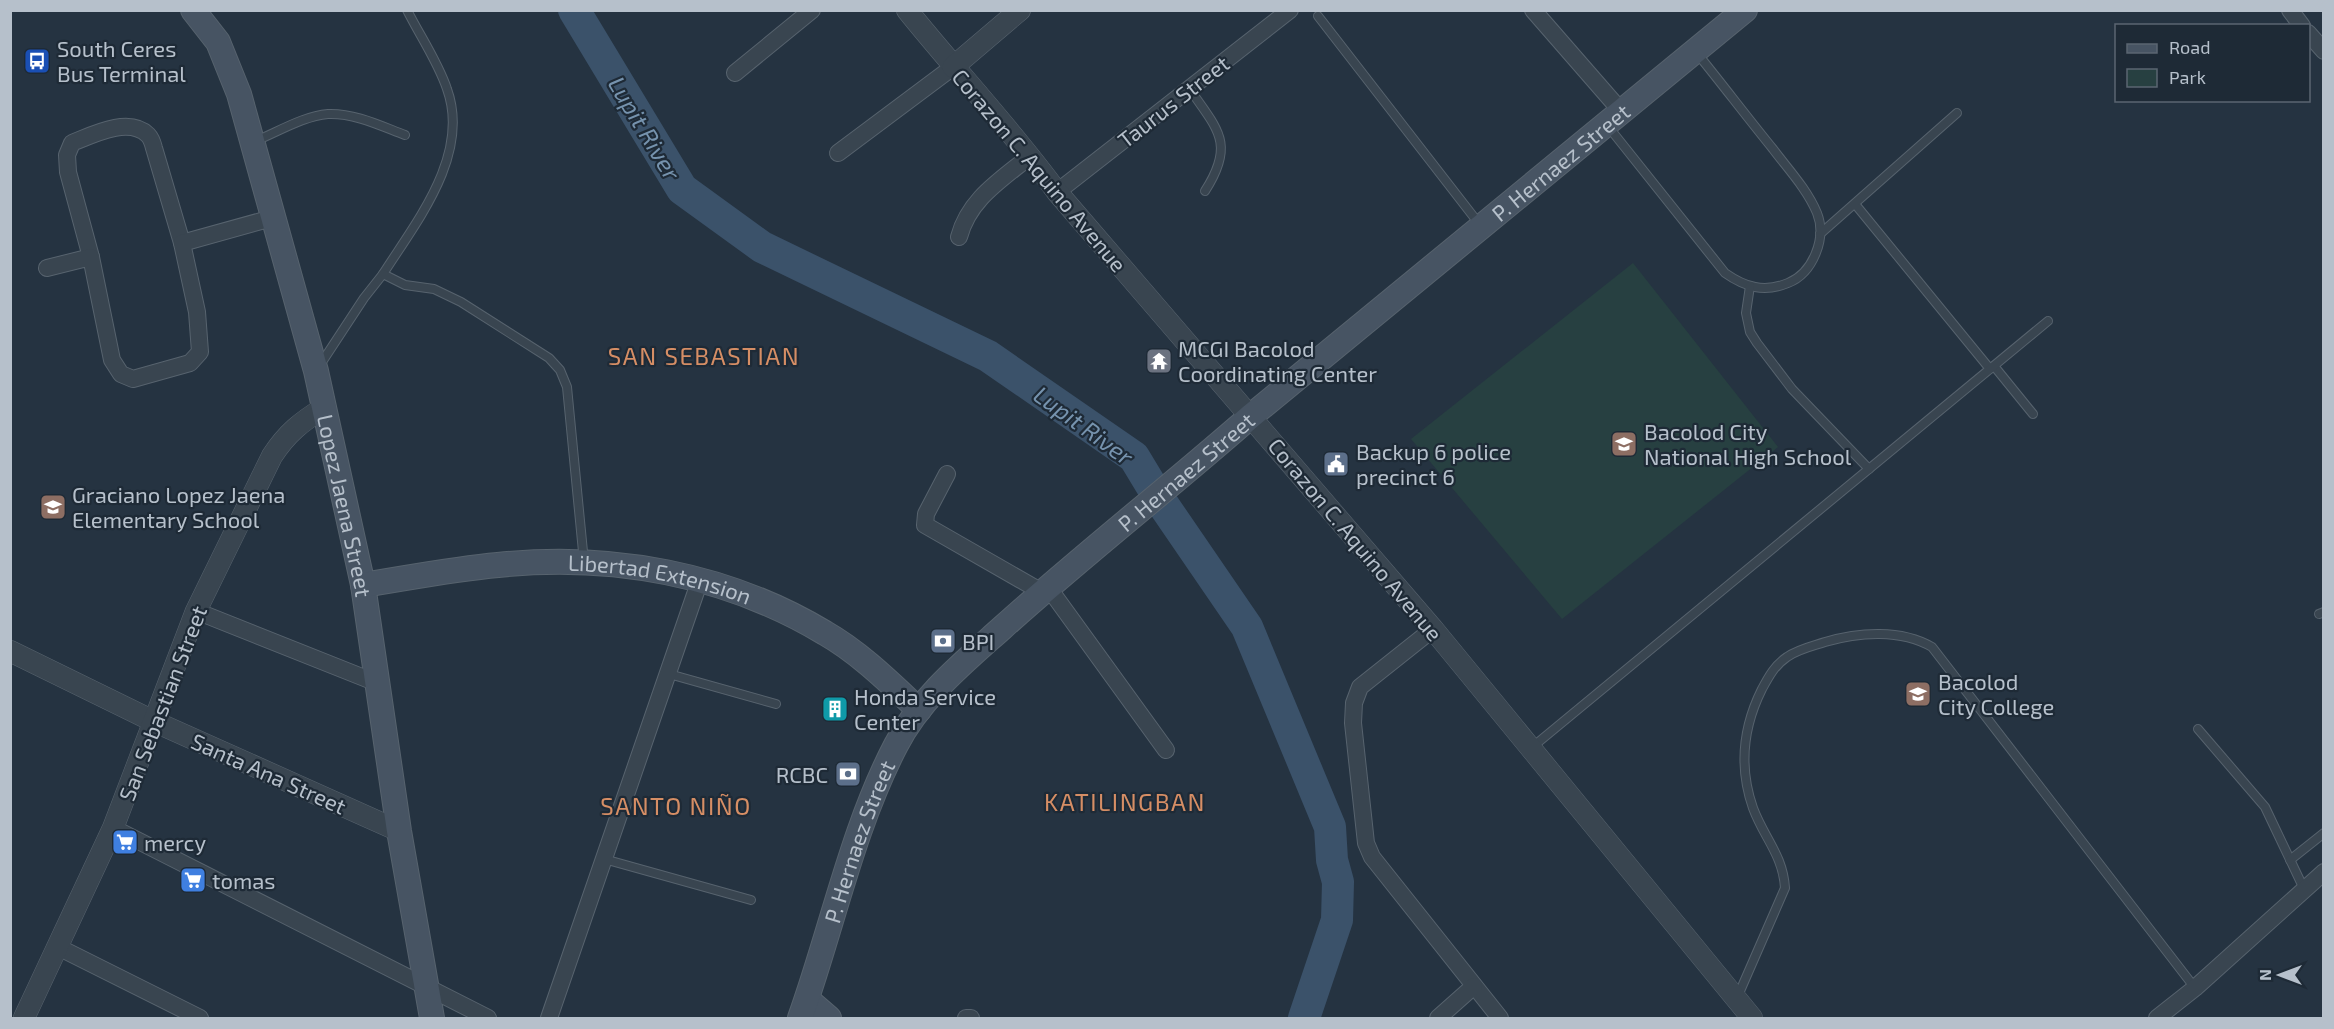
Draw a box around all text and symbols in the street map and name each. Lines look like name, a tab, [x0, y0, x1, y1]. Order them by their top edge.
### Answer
legend	[2115, 24, 2310, 102]
place label: South Ceres Bus Terminal	[57, 35, 186, 86]
text: Road	[2169, 36, 2210, 58]
bus stop icon: South Ceres Bus Terminal	[22, 46, 52, 76]
street label: Taurus Street	[1112, 50, 1234, 152]
street label: Corazon C. Aquino Avenue	[947, 63, 1133, 277]
text: Park	[2169, 66, 2206, 88]
water label: Lupit River	[603, 71, 687, 185]
street label: P. Hernaez Street	[1486, 98, 1634, 226]
place label: MCGI Bacolod Coordinating Center	[1178, 335, 1377, 386]
district label: SAN SEBASTIAN	[608, 341, 800, 370]
temple icon: MCGI Bacolod Coordinating Center	[1144, 346, 1174, 376]
water label: Lupit River	[1029, 379, 1140, 471]
street label: P. Hernaez Street	[1112, 406, 1259, 536]
street label: Lopez Jaena Street	[313, 412, 378, 599]
place label: Bacolod City National High School	[1644, 418, 1852, 469]
school or university icon: Bacolod City National High School	[1609, 429, 1639, 459]
street label: Corazon C. Aquino Avenue	[1263, 432, 1449, 646]
place label: Backup 6 police precinct 6	[1356, 438, 1511, 489]
public building icon: Backup 6 police precinct 6	[1321, 449, 1351, 479]
place label: Graciano Lopez Jaena Elementary School	[72, 481, 285, 532]
school or university icon: Graciano Lopez Jaena Elementary School	[38, 492, 68, 522]
street label: Libertad Extension	[568, 549, 755, 609]
street label: San Sebastian Street	[113, 602, 211, 804]
bank icon: BPI	[928, 626, 958, 656]
place label: BPI	[962, 628, 994, 654]
place label: Bacolod City College	[1938, 668, 2054, 719]
school or university icon: Bacolod City College	[1903, 679, 1933, 709]
place label: Honda Service Center	[854, 683, 996, 734]
building icon: Honda Service Center	[820, 694, 850, 724]
street label: Santa Ana Street	[188, 727, 350, 819]
street label: P. Hernaez Street	[818, 756, 900, 926]
bank icon: RCBC	[833, 759, 863, 789]
place label: RCBC	[776, 761, 828, 787]
district label: KATILINGBAN	[1044, 787, 1206, 816]
district label: SANTO NIÑO	[600, 791, 752, 820]
supermarket icon: mercy	[110, 827, 140, 857]
place label: mercy	[144, 829, 206, 855]
supermarket icon: tomas	[178, 865, 208, 895]
place label: tomas	[212, 867, 275, 893]
north arrow	[2250, 945, 2310, 1005]
text: N	[2255, 969, 2274, 981]

